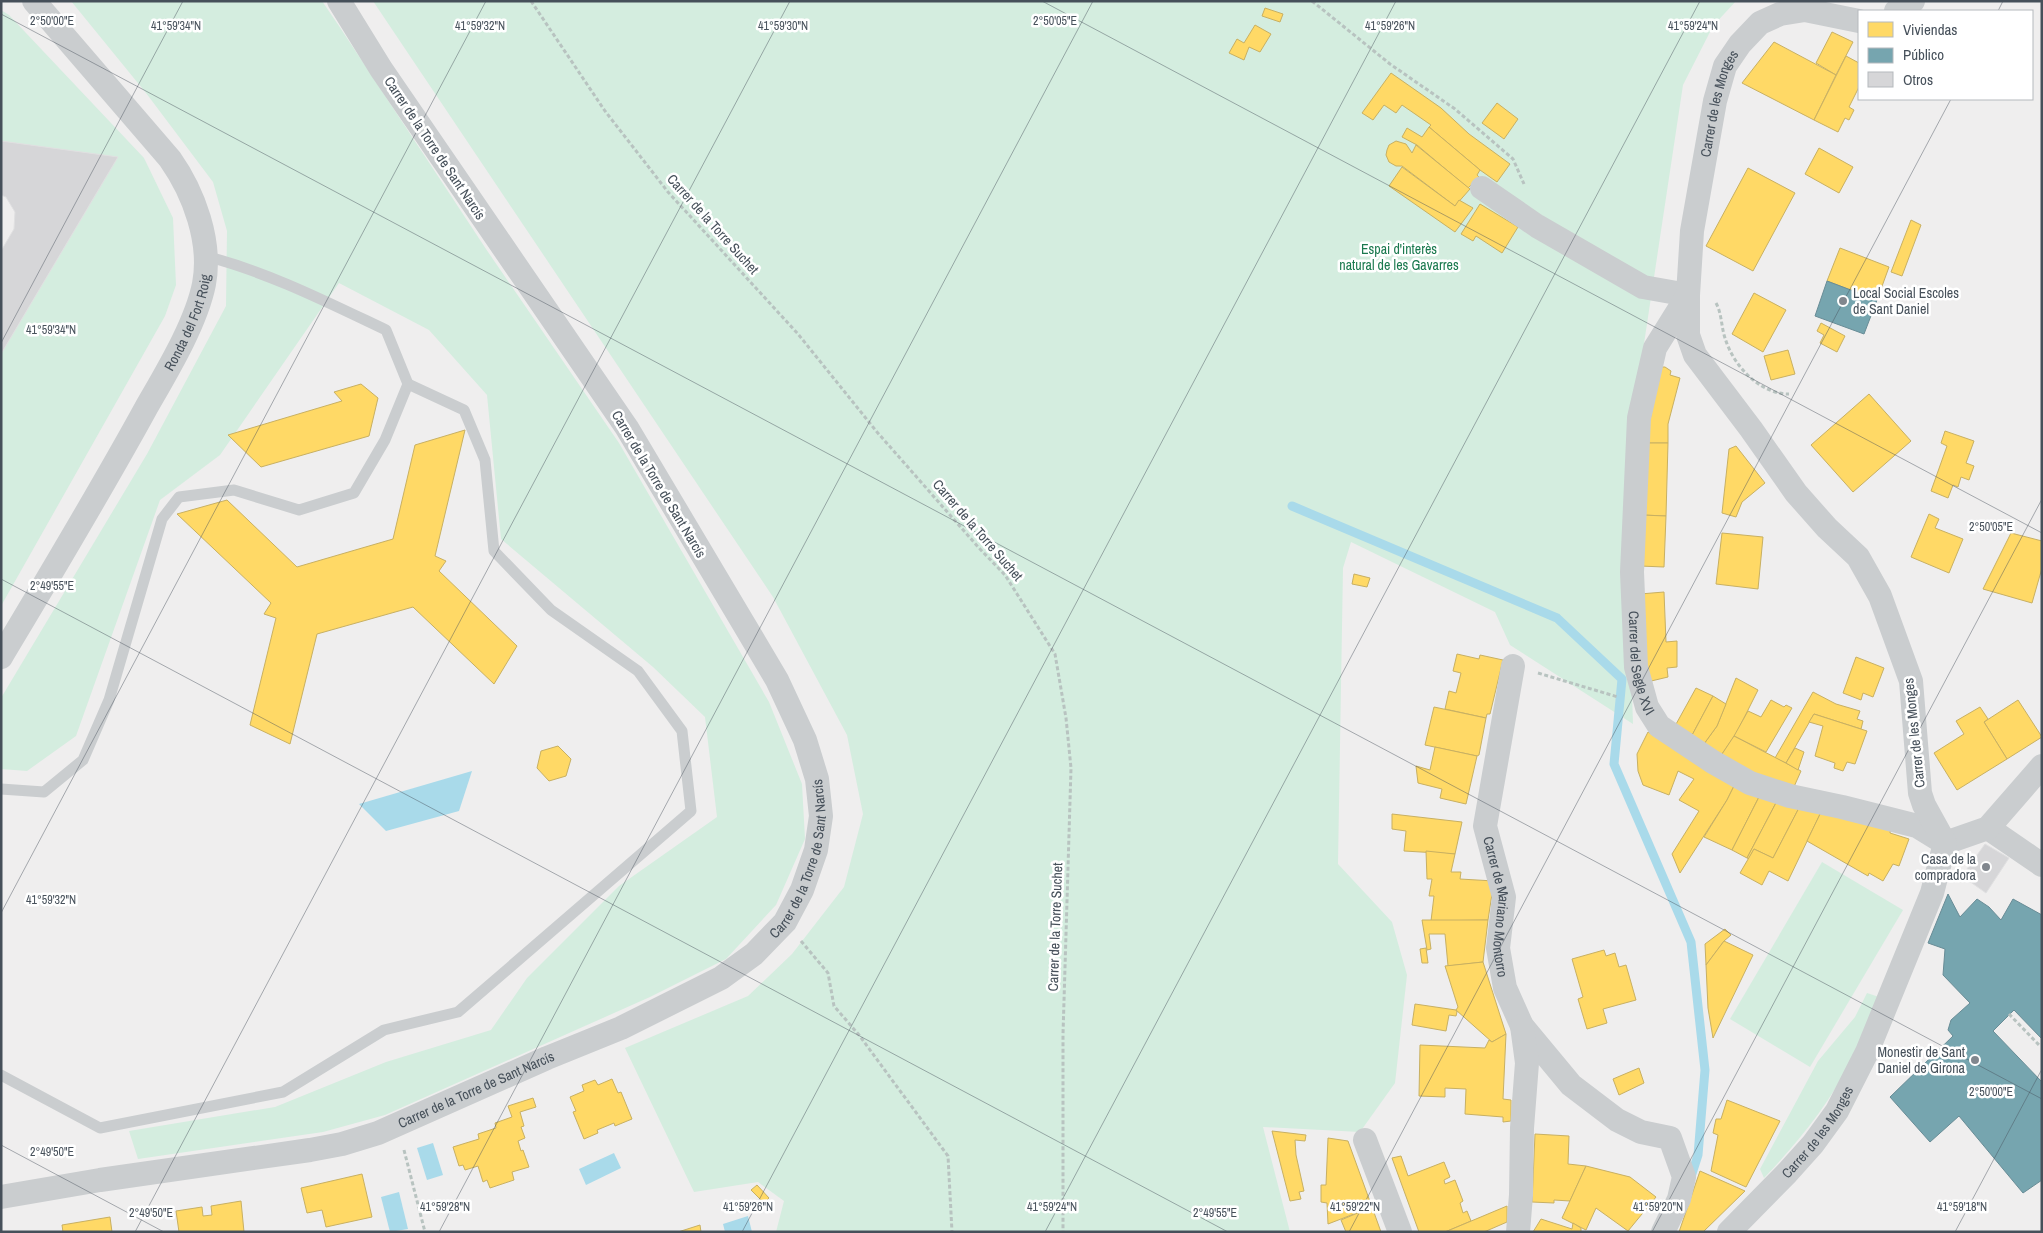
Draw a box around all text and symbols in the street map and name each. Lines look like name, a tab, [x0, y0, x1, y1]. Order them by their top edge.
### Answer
legend	[1858, 10, 2033, 100]
text: 2°50'00"E	[30, 13, 74, 29]
text: 2°50'05"E	[1033, 13, 1077, 29]
text: 41°59'34"N	[151, 18, 201, 34]
text: 41°59'32"N	[455, 18, 505, 34]
text: 41°59'30"N	[758, 18, 808, 34]
text: 41°59'26"N	[1365, 18, 1415, 34]
text: 41°59'24"N	[1668, 18, 1718, 34]
text: Viviendas	[1903, 19, 1958, 40]
text: Público	[1903, 44, 1944, 65]
street label: Carrer de les Monges	[1696, 46, 1742, 158]
text: Otros	[1903, 69, 1933, 90]
street label: Carrer de la Torre de Sant Narcís	[380, 73, 490, 223]
street label: Carrer de la Torre Suchet	[663, 170, 763, 278]
park label: Espai d'interès natural de les Gavarres	[1339, 240, 1459, 274]
street label: Ronda del Fort Roig	[160, 273, 214, 374]
place label: Local Social Escoles de Sant Daniel	[1853, 284, 1959, 318]
marker: Local Social Escoles de Sant Daniel	[1837, 295, 1849, 307]
text: 41°59'34"N	[26, 322, 76, 338]
street label: Carrer de la Torre de Sant Narcís	[608, 407, 710, 561]
street label: Carrer de la Torre Suchet	[929, 476, 1027, 584]
text: 2°50'05"E	[1969, 519, 2013, 535]
text: 2°49'55"E	[30, 578, 74, 594]
street label: Carrer del Segle XVI	[1625, 610, 1659, 718]
street label: Carrer de les Monges	[1899, 677, 1929, 789]
street label: Carrer de la Torre de Sant Narcís	[765, 778, 830, 942]
street label: Carrer de Mariano Montorro	[1479, 834, 1513, 978]
place label: Casa de la compradora	[1915, 850, 1977, 884]
marker: Casa de la compradora	[1980, 861, 1992, 873]
street label: Carrer de la Torre Suchet	[1044, 862, 1066, 992]
text: 41°59'32"N	[26, 892, 76, 908]
place label: Monestir de Sant Daniel de Girona	[1878, 1043, 1966, 1077]
street label: Carrer de la Torre de Sant Narcís	[395, 1047, 557, 1132]
marker: Monestir de Sant Daniel de Girona	[1969, 1054, 1981, 1066]
street label: Carrer de les Monges	[1778, 1083, 1857, 1182]
text: 2°50'00"E	[1969, 1084, 2013, 1100]
text: 2°49'50"E	[30, 1144, 74, 1160]
text: 41°59'28"N	[420, 1199, 470, 1215]
text: 41°59'26"N	[723, 1199, 773, 1215]
text: 41°59'24"N	[1027, 1199, 1077, 1215]
text: 41°59'22"N	[1330, 1199, 1380, 1215]
text: 41°59'20"N	[1633, 1199, 1683, 1215]
text: 41°59'18"N	[1937, 1199, 1987, 1215]
text: 2°49'50"E	[129, 1205, 173, 1221]
text: 2°49'55"E	[1193, 1205, 1237, 1221]

